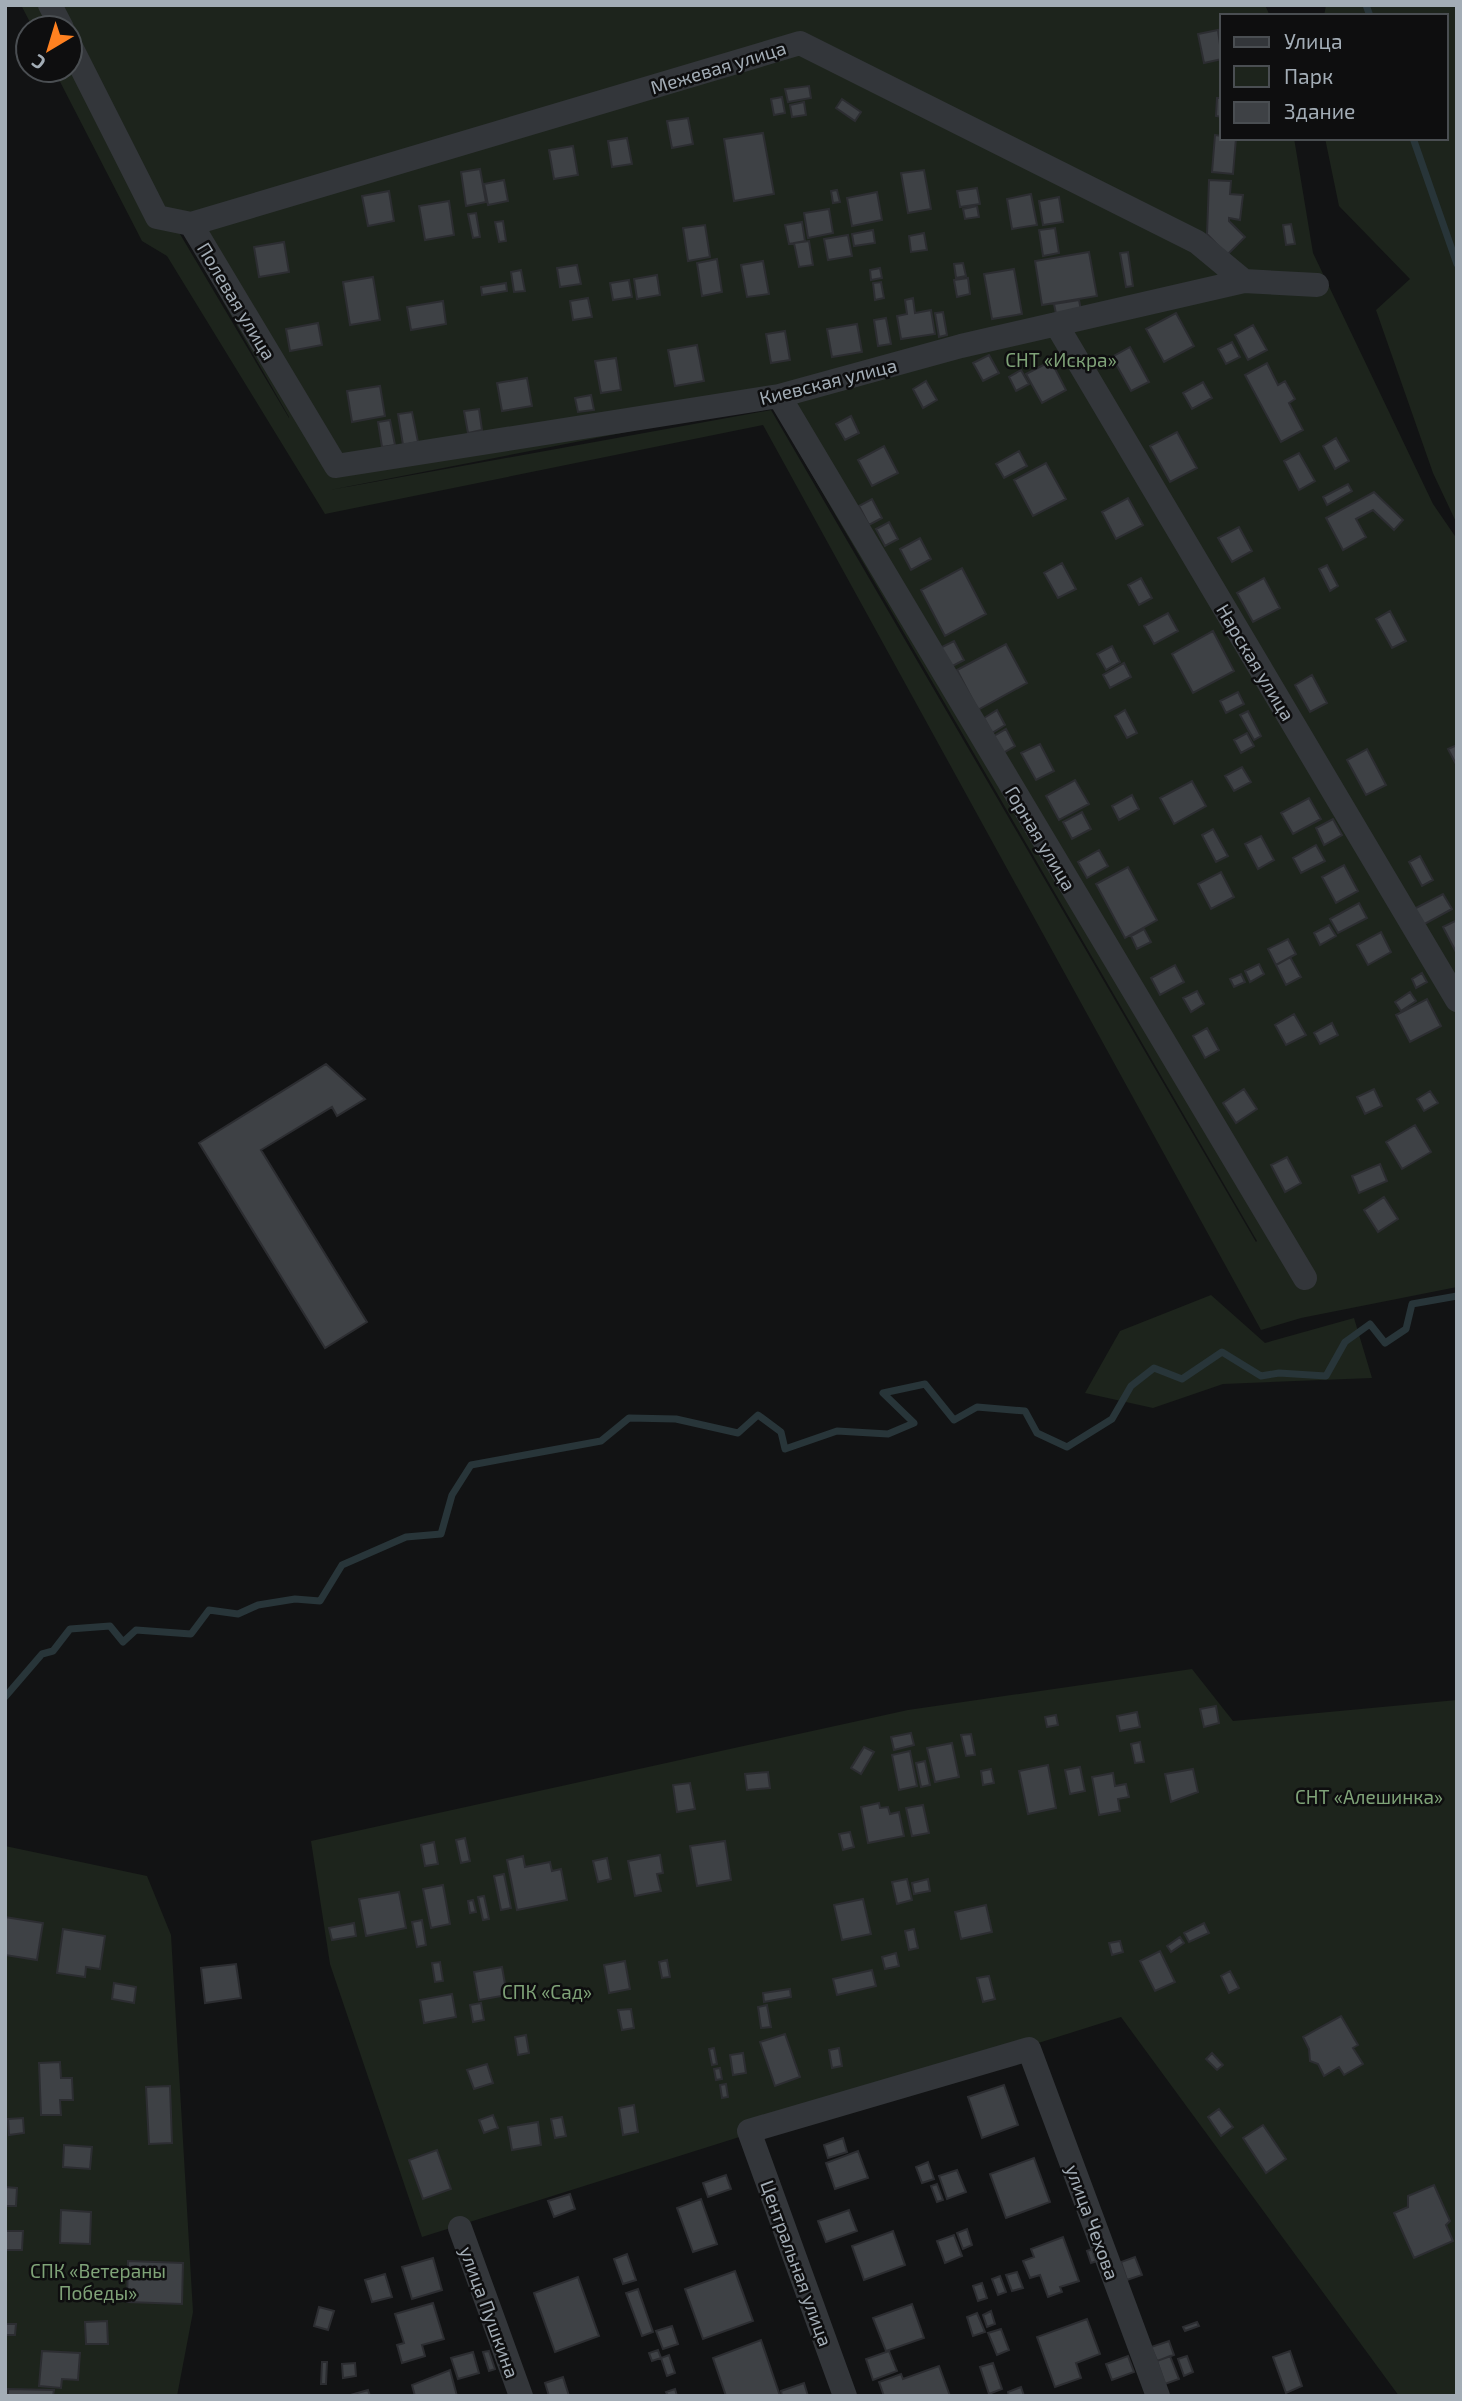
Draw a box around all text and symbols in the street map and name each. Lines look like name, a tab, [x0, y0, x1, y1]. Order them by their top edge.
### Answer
north arrow	[14, 14, 84, 84]
legend	[1220, 14, 1448, 140]
text: Улица	[1284, 28, 1343, 53]
street label: Межевая улица	[647, 35, 789, 100]
text: С	[27, 50, 50, 75]
text: Парк	[1284, 63, 1333, 88]
text: Здание	[1284, 98, 1355, 123]
street label: Полевая улица	[192, 238, 281, 364]
park label: СНТ «Искра»	[1005, 348, 1117, 371]
street label: Киевская улица	[757, 353, 899, 410]
street label: Нарская улица	[1211, 600, 1300, 725]
street label: Горная улица	[1000, 782, 1081, 895]
park label: СНТ «Алешинка»	[1295, 1785, 1443, 1808]
park label: СПК «Сад»	[502, 1980, 592, 2003]
street label: улица Чехова	[1061, 2161, 1124, 2283]
street label: Центральная улица	[755, 2177, 838, 2349]
street label: улица Пушкина	[455, 2243, 524, 2381]
park label: СПК «Ветераны Победы»	[30, 2259, 166, 2304]

